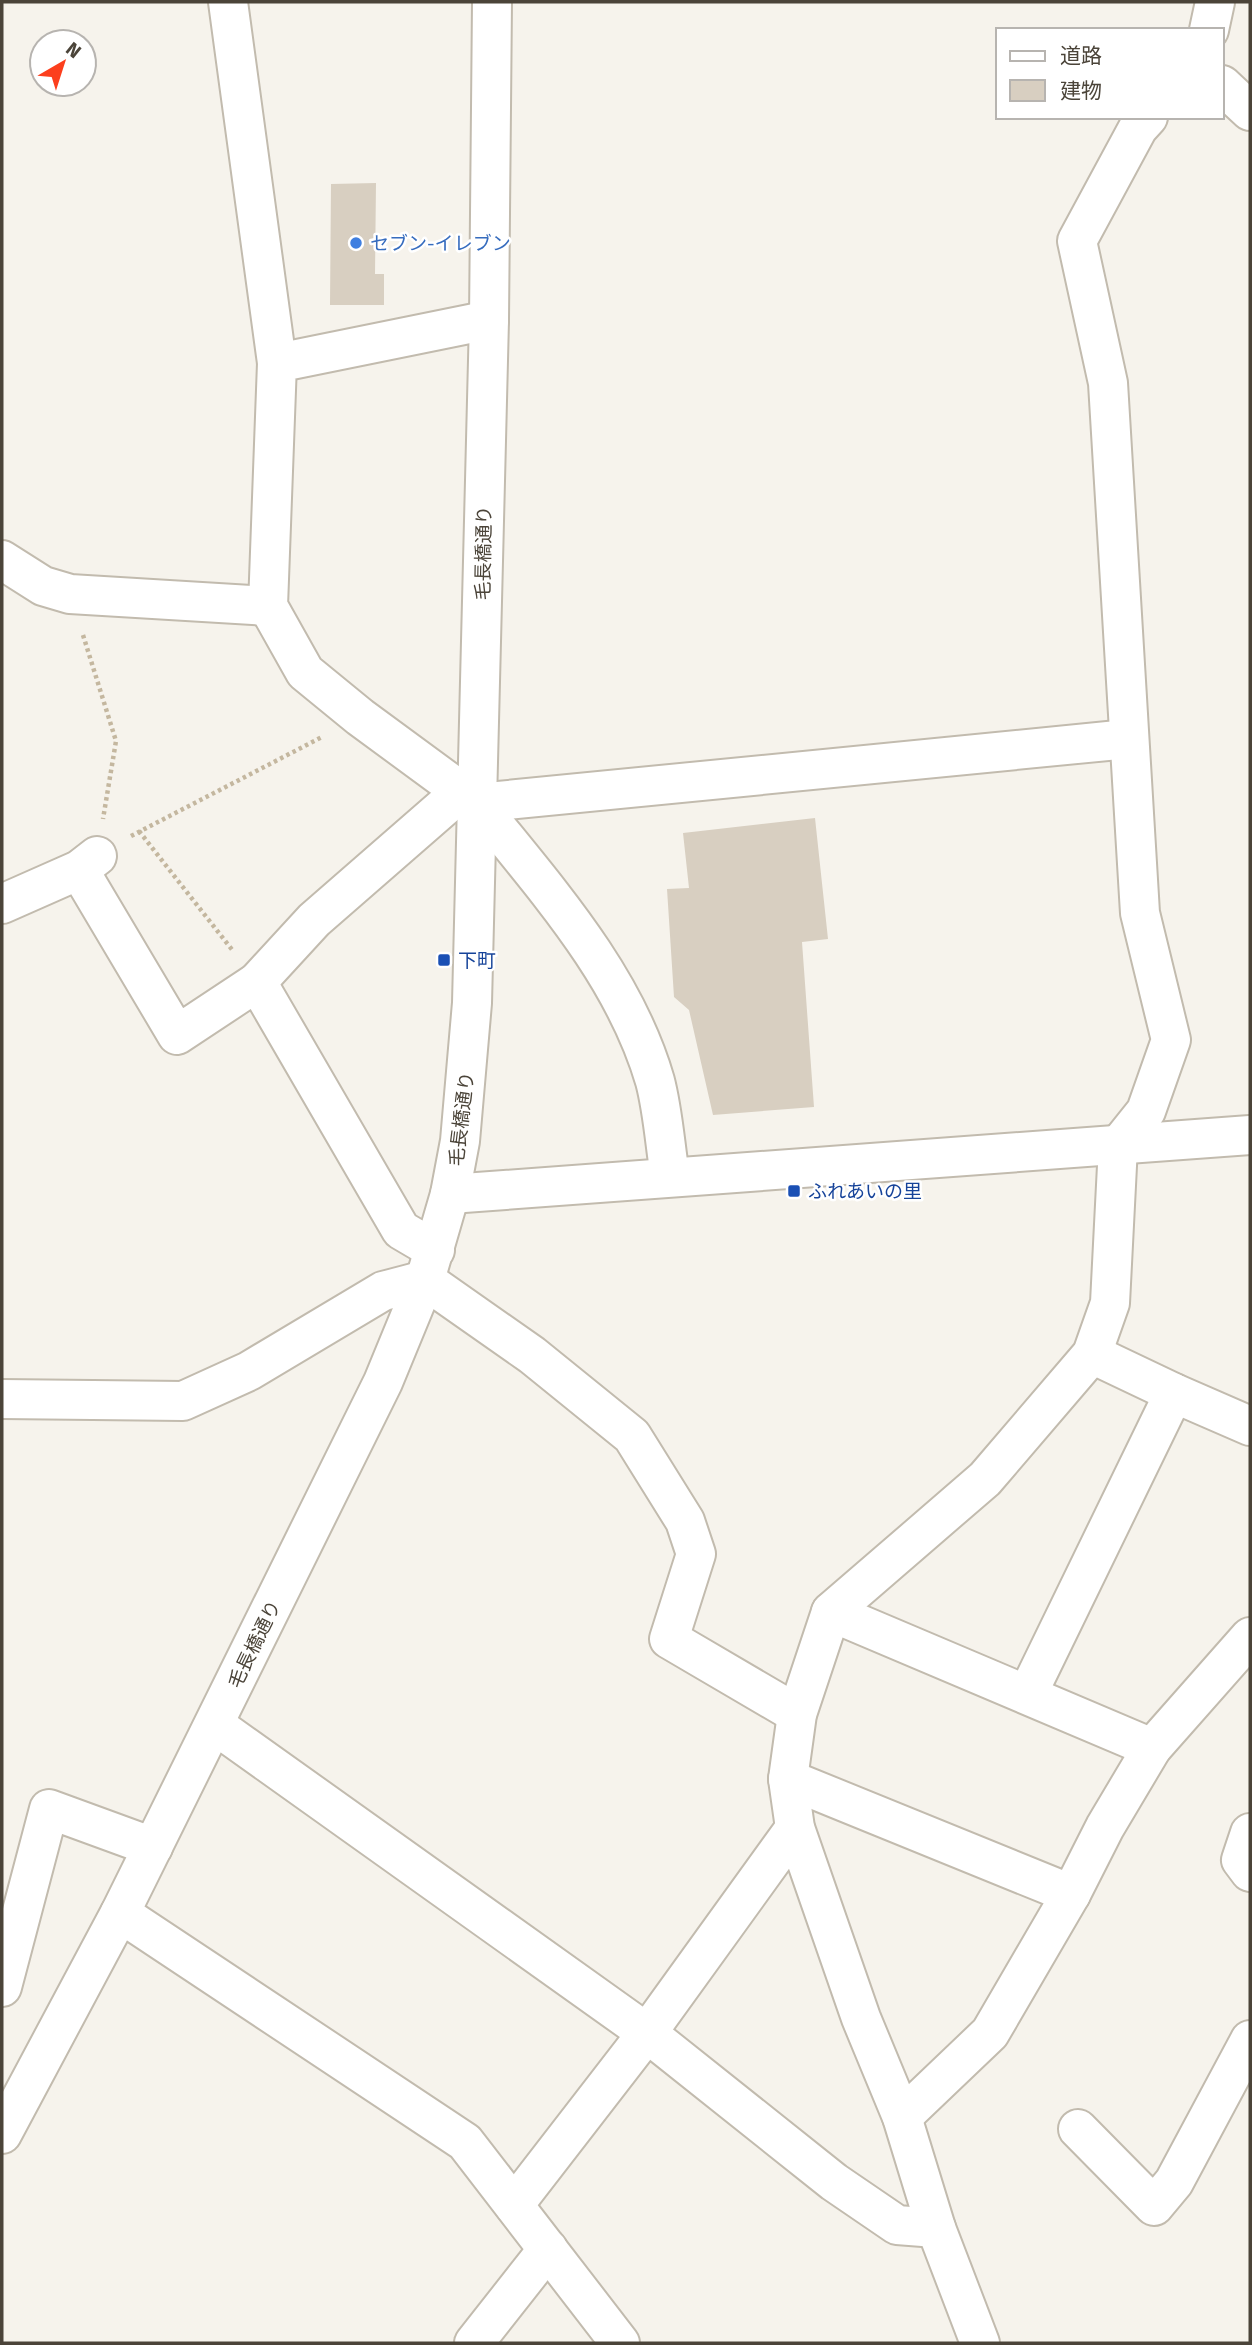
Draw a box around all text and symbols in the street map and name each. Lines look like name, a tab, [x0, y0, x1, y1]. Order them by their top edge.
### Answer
north arrow	[28, 28, 98, 98]
legend	[996, 28, 1224, 119]
text: N	[61, 37, 86, 63]
text: 道路	[1060, 43, 1102, 69]
text: 建物	[1060, 78, 1102, 104]
place label: セブン-イレブン	[370, 232, 511, 255]
marker: セブン-イレブン	[348, 235, 364, 251]
street label: 毛長橋通り	[471, 505, 496, 601]
place label: 下町	[458, 949, 496, 972]
marker: 下町	[436, 952, 452, 968]
street label: 毛長橋通り	[444, 1071, 479, 1168]
place label: ふれあいの里	[808, 1180, 922, 1203]
marker: ふれあいの里	[786, 1183, 802, 1199]
street label: 毛長橋通り	[223, 1596, 286, 1692]

